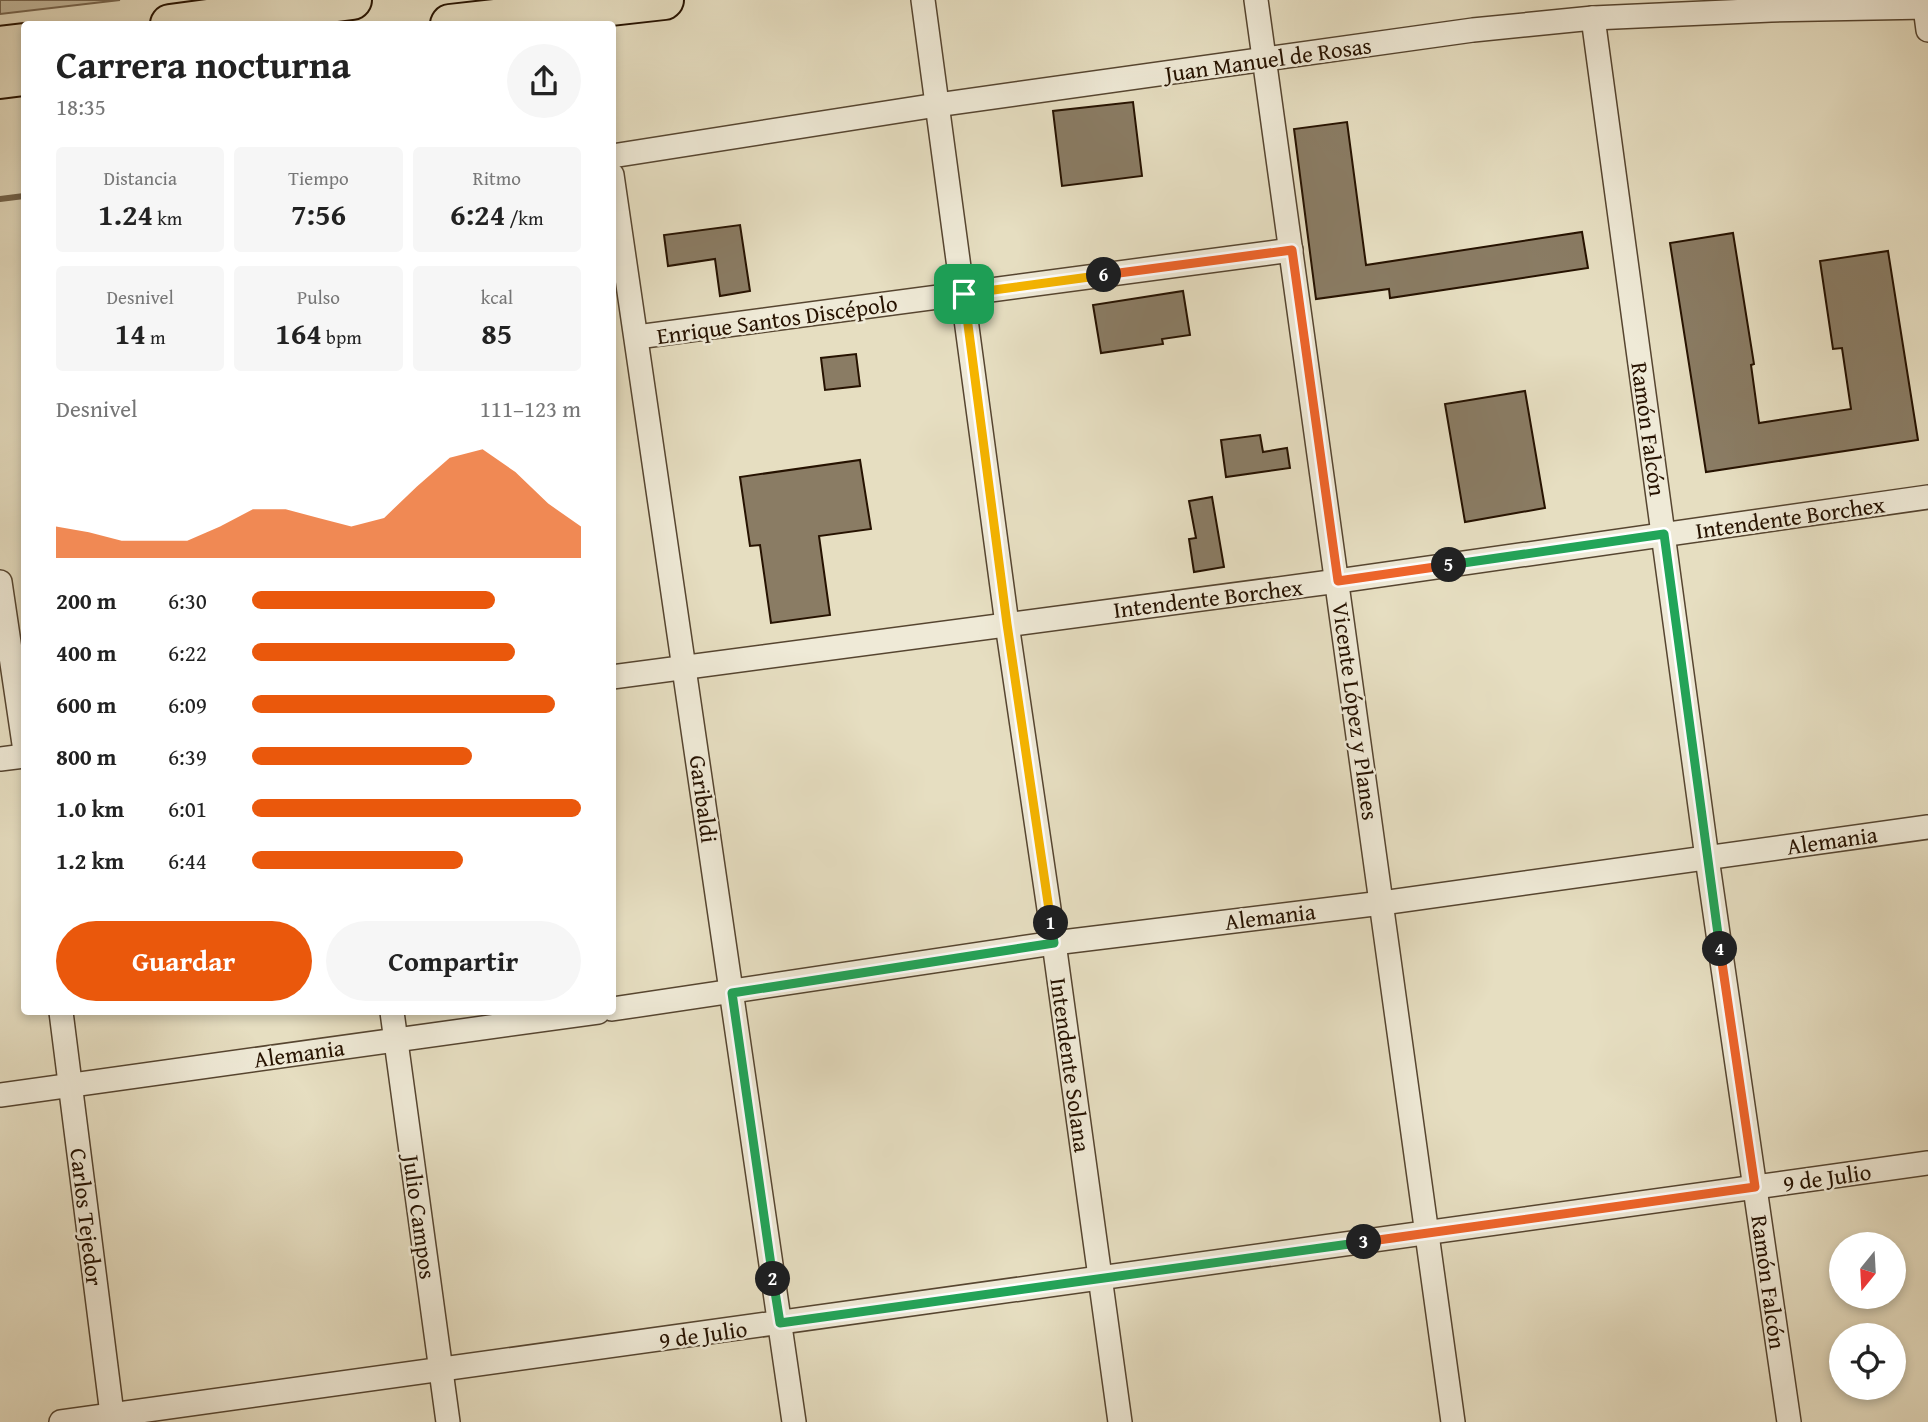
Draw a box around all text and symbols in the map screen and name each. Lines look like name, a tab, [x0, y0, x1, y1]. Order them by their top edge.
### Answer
street label: Juan Manuel de Rosas	[1160, 28, 1373, 90]
text: Carrera nocturna	[56, 36, 351, 92]
button: share	[507, 44, 581, 118]
text: 18:35	[56, 90, 106, 123]
text: Distancia	[103, 164, 177, 192]
text: Tiempo	[288, 164, 349, 192]
text: Ritmo	[473, 164, 521, 192]
text: 1.24	[98, 192, 153, 236]
text: 7:56	[291, 192, 346, 236]
text: 6:24	[450, 192, 505, 236]
text: km	[153, 204, 182, 232]
text: /km	[505, 204, 544, 232]
pin: 6	[1086, 258, 1122, 292]
text: 6	[1099, 260, 1108, 288]
pin	[934, 264, 994, 324]
icon: arrive	[945, 275, 983, 313]
text: Desnivel	[107, 283, 174, 311]
text: Pulso	[297, 283, 340, 311]
text: kcal	[481, 283, 513, 311]
street label: Enrique Santos Discépolo	[654, 286, 900, 352]
text: 14	[115, 311, 146, 355]
text: 164	[275, 311, 322, 355]
text: 85	[481, 311, 512, 355]
text: m	[146, 323, 166, 351]
text: bpm	[322, 323, 362, 351]
street label: Ramón Falcón	[1623, 360, 1675, 498]
text: Desnivel	[56, 392, 137, 425]
text: 111–123 m	[480, 392, 581, 425]
street label: Intendente Borchex	[1693, 487, 1887, 547]
pin: 5	[1432, 548, 1466, 582]
text: 5	[1444, 550, 1453, 578]
street label: Intendente Borchex	[1111, 570, 1305, 626]
text: 200 m	[56, 584, 117, 617]
text: 6:30	[168, 584, 207, 617]
street label: Vicente López y Planes	[1324, 600, 1388, 822]
text: 400 m	[56, 636, 117, 669]
text: 6:22	[168, 636, 207, 669]
text: 600 m	[56, 688, 117, 721]
text: 6:09	[168, 688, 207, 721]
text: 800 m	[56, 740, 117, 773]
text: 6:39	[168, 740, 207, 773]
street label: Garibaldi	[682, 753, 726, 845]
text: 1.0 km	[56, 792, 124, 825]
text: 6:01	[168, 792, 207, 825]
street label: Alemania	[1785, 817, 1880, 863]
text: 1.2 km	[56, 844, 124, 877]
text: 6:44	[168, 844, 207, 877]
street label: Alemania	[1223, 894, 1317, 938]
pin: 1	[1034, 906, 1068, 940]
text: 1	[1046, 908, 1055, 936]
button: Guardar	[56, 921, 312, 1001]
button: Compartir	[326, 921, 581, 1001]
pin: 4	[1702, 932, 1738, 967]
text: 4	[1715, 934, 1724, 962]
street label: Intendente Solana	[1042, 976, 1100, 1154]
street label: Alemania	[252, 1030, 347, 1076]
street label: Carlos Tejedor	[62, 1146, 112, 1288]
street label: Julio Campos	[395, 1150, 445, 1281]
street label: 9 de Julio	[1781, 1154, 1873, 1200]
street label: Ramón Falcón	[1743, 1213, 1795, 1351]
pin: 3	[1346, 1224, 1382, 1260]
text: 3	[1359, 1227, 1368, 1255]
north arrow	[1829, 1232, 1906, 1309]
map controls	[1829, 1232, 1906, 1400]
pin: 2	[756, 1262, 790, 1296]
text: 2	[768, 1264, 777, 1292]
street label: 9 de Julio	[657, 1311, 749, 1357]
button: locate	[1829, 1323, 1906, 1400]

